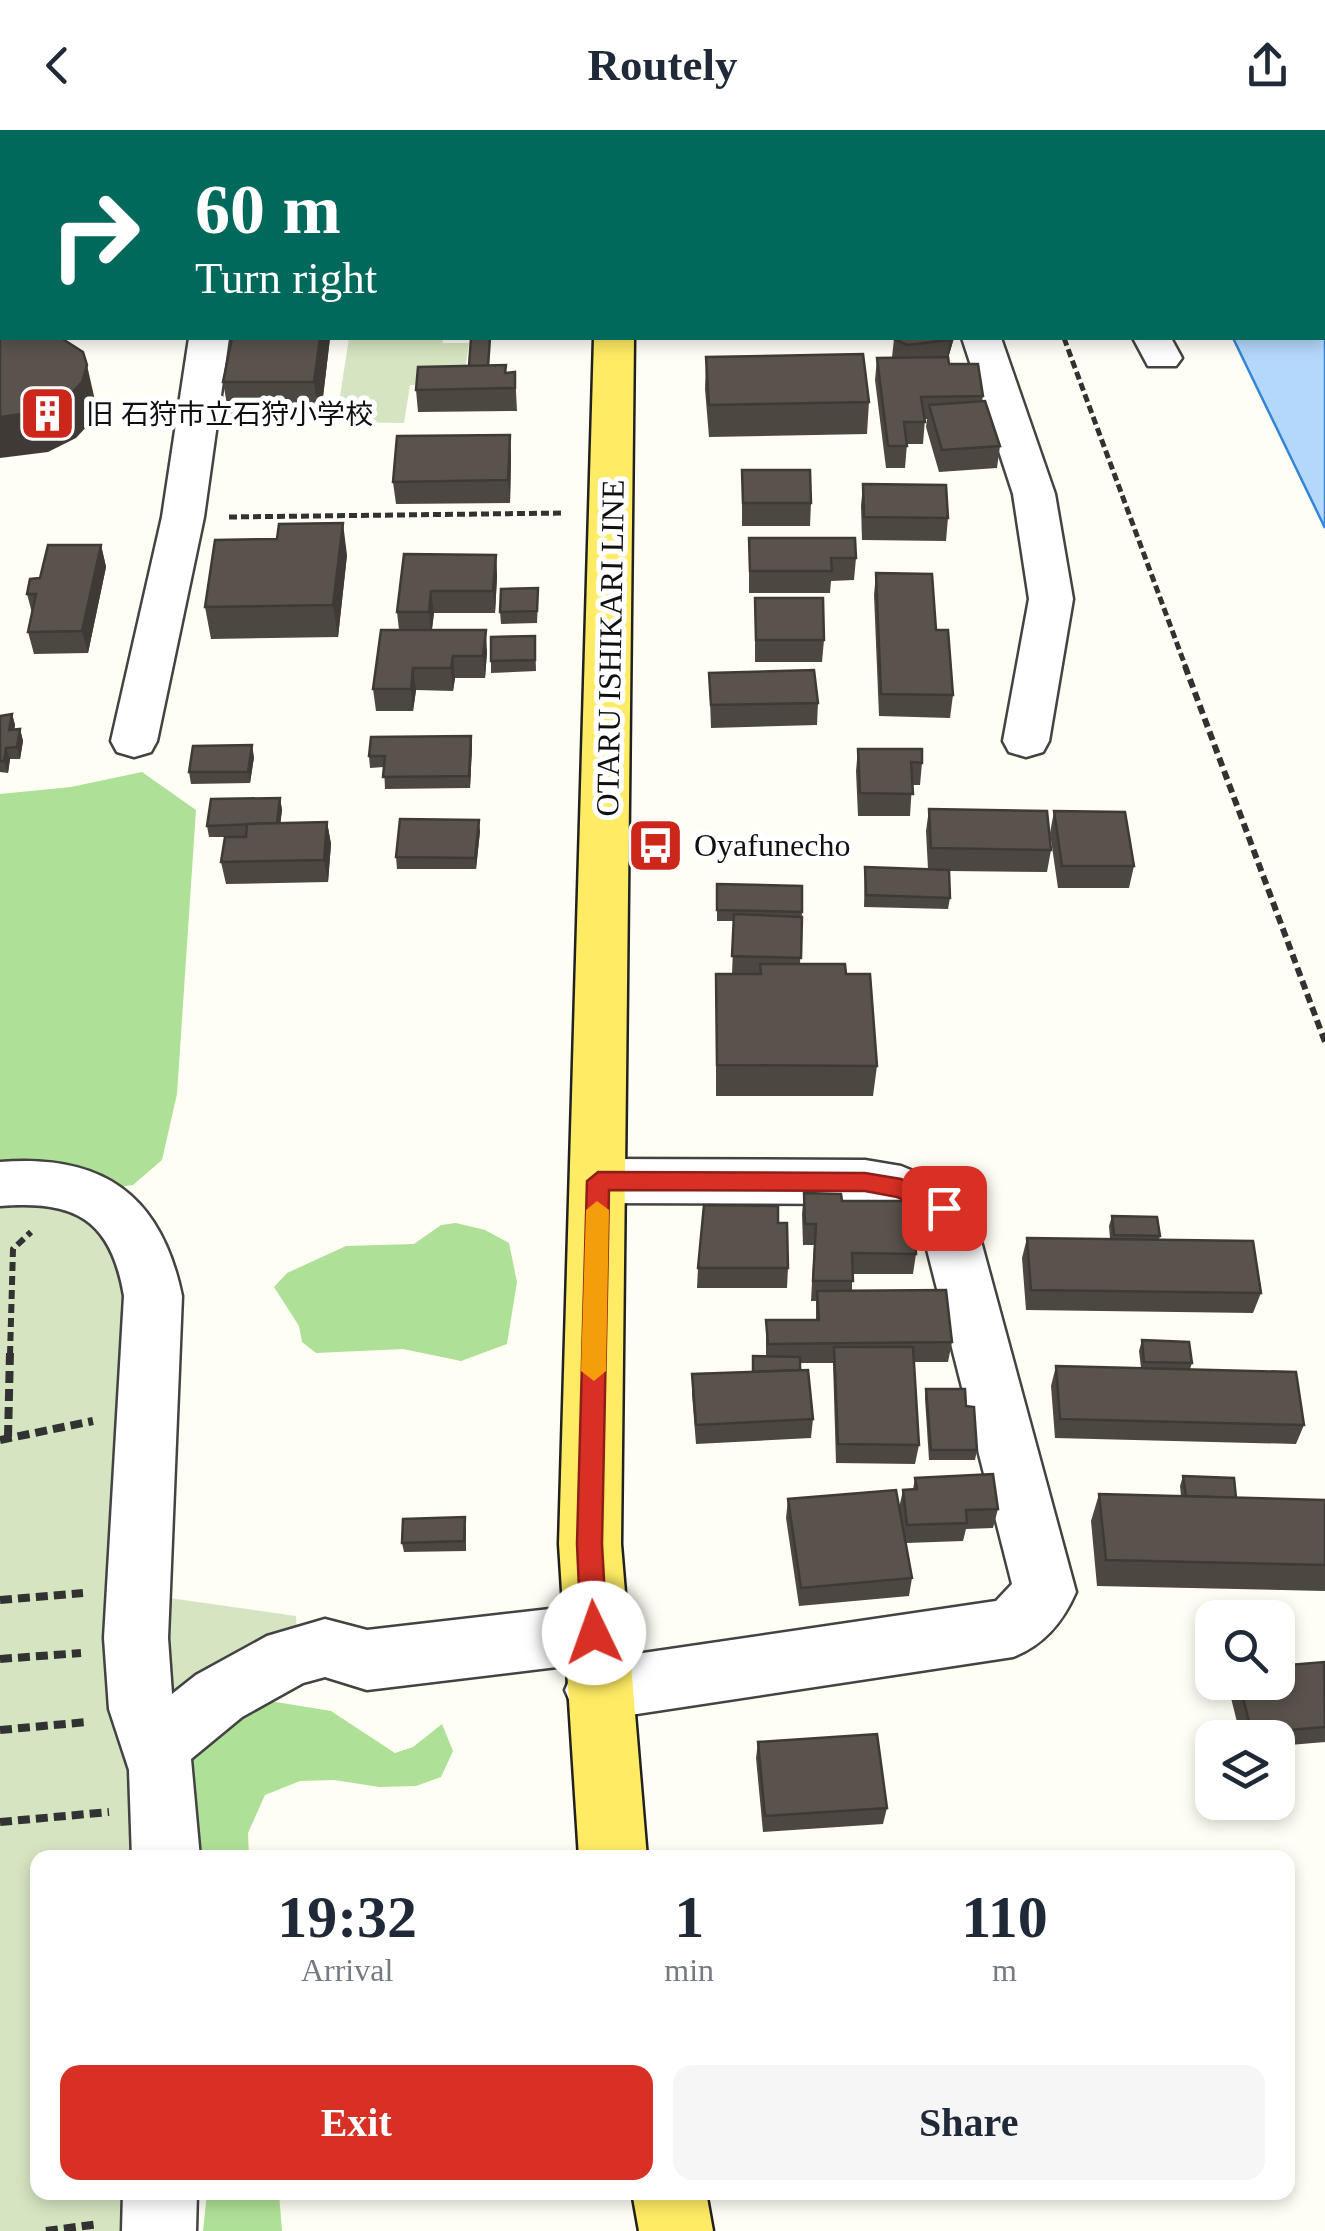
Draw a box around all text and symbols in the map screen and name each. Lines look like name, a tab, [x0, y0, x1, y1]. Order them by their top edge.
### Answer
icon: back	[30, 38, 85, 93]
icon: share	[1240, 38, 1295, 93]
text: Routely	[588, 40, 738, 90]
icon: right	[30, 170, 160, 300]
text: 60 m	[195, 171, 341, 248]
text: Turn right	[195, 253, 377, 303]
building icon: 旧 石狩市立石狩小学校	[17, 384, 77, 444]
place label: 旧 石狩市立石狩小学校	[86, 399, 373, 430]
street label: OTARU ISHIKARI LINE	[589, 479, 631, 817]
bus stop icon: Oyafunecho	[625, 815, 685, 875]
place label: Oyafunecho	[694, 827, 850, 863]
pin	[902, 1166, 987, 1251]
icon: arrive	[917, 1181, 972, 1236]
position arrow	[542, 1581, 646, 1685]
map controls	[1195, 1600, 1295, 1820]
button: search	[1195, 1600, 1295, 1700]
button: layers	[1195, 1720, 1295, 1820]
text: 19:32	[277, 1884, 417, 1950]
text: 1	[674, 1884, 704, 1950]
text: 110	[961, 1884, 1048, 1950]
text: Arrival	[301, 1952, 393, 1988]
text: min	[664, 1952, 714, 1988]
text: m	[992, 1952, 1017, 1988]
button: Exit	[60, 2065, 653, 2180]
button: Share	[673, 2065, 1265, 2180]

